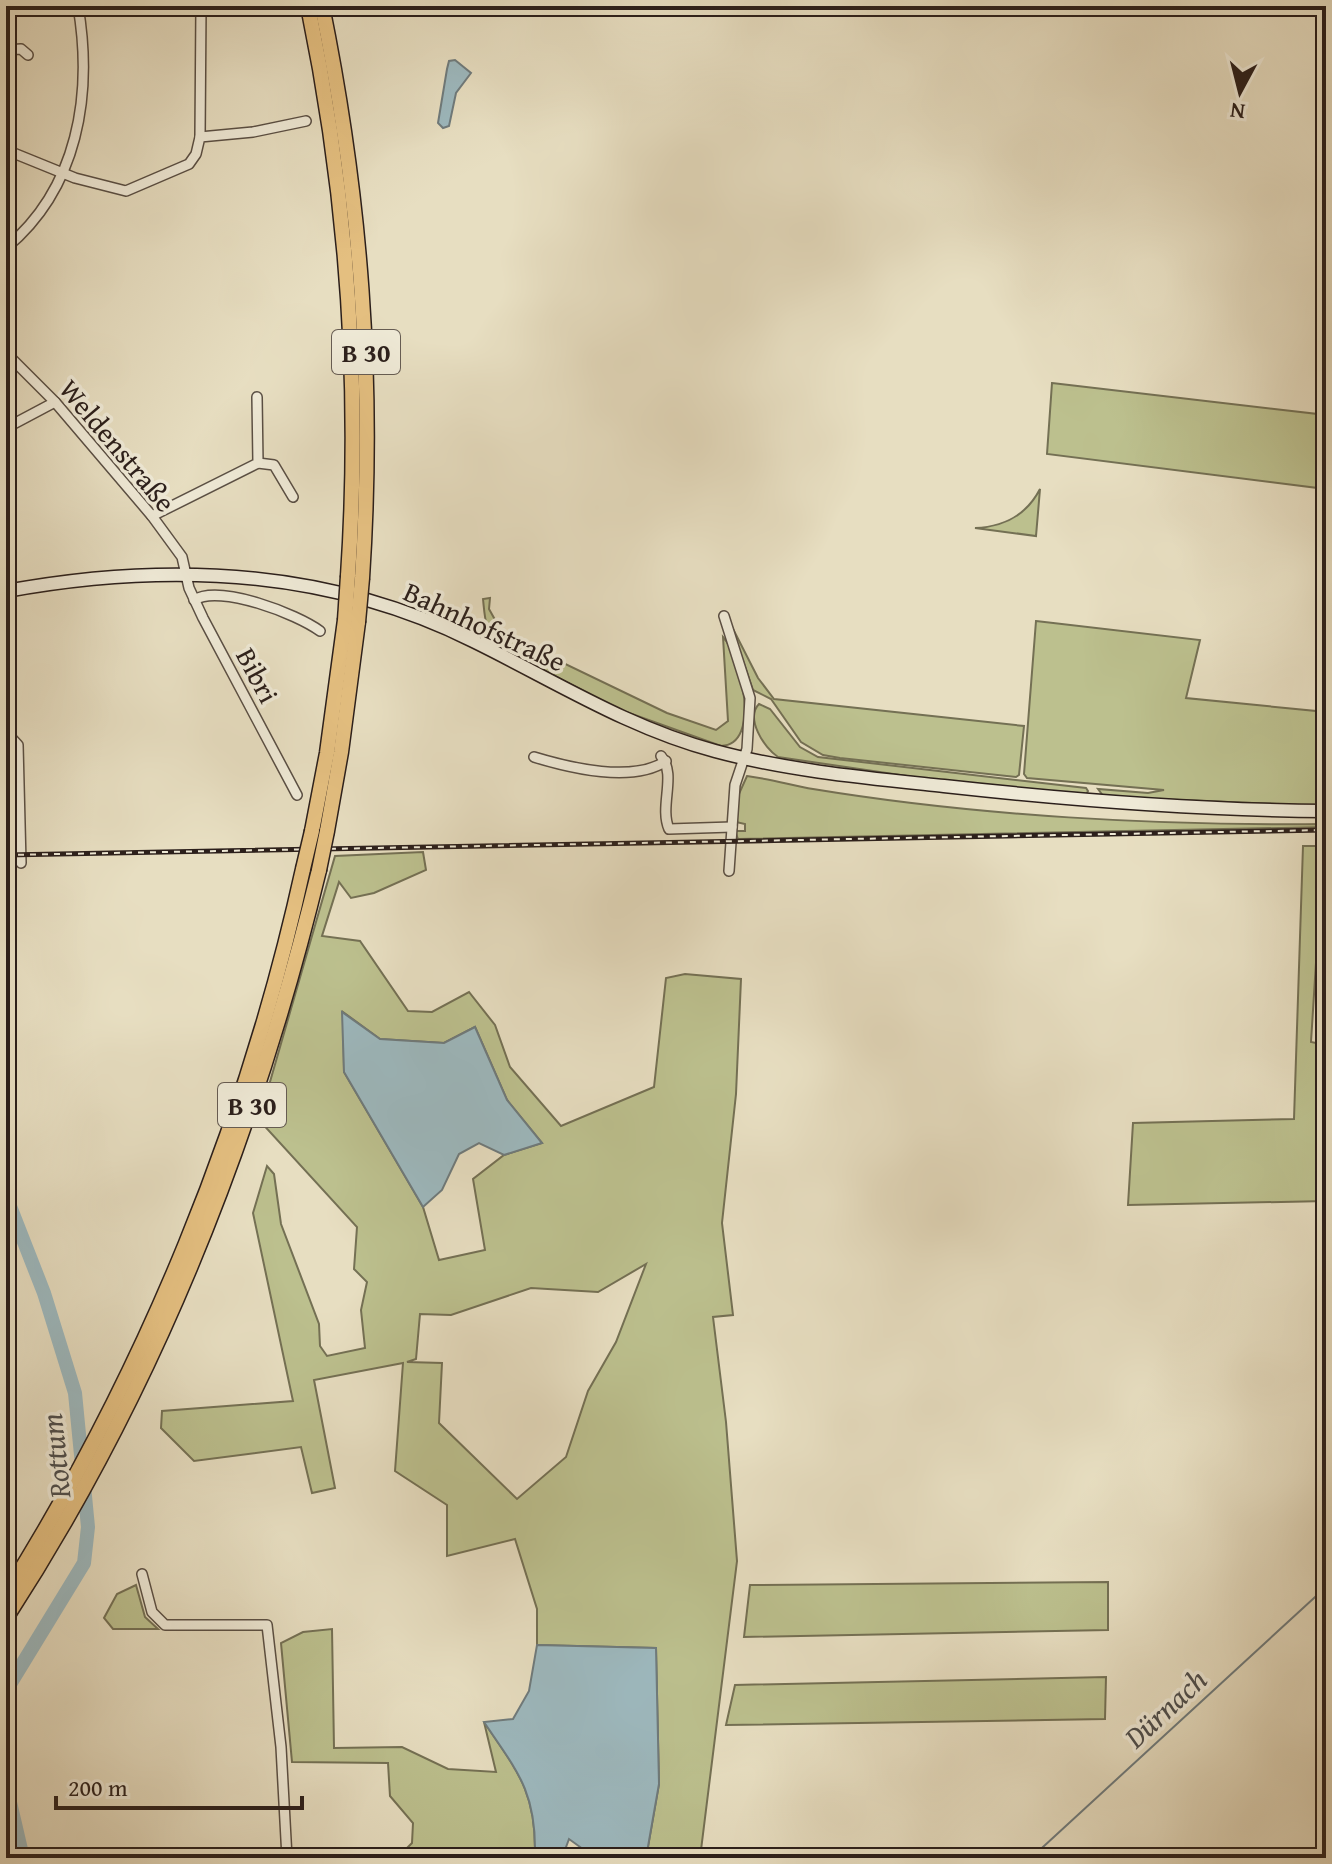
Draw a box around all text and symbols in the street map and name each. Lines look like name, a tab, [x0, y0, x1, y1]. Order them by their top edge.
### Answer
north arrow	[1200, 52, 1280, 132]
text: N	[1228, 95, 1247, 129]
road number: B 30	[332, 330, 400, 374]
street label: Weldenstraße	[50, 370, 186, 520]
street label: Bahnhofstraße	[397, 571, 573, 681]
street label: Bibri	[226, 640, 290, 710]
road number: B 30	[218, 1083, 286, 1127]
water label: Rottum	[29, 1411, 81, 1502]
water label: Dürnach	[1113, 1658, 1216, 1759]
scale bar	[56, 1760, 302, 1810]
text: 200 m	[68, 1770, 128, 1805]

